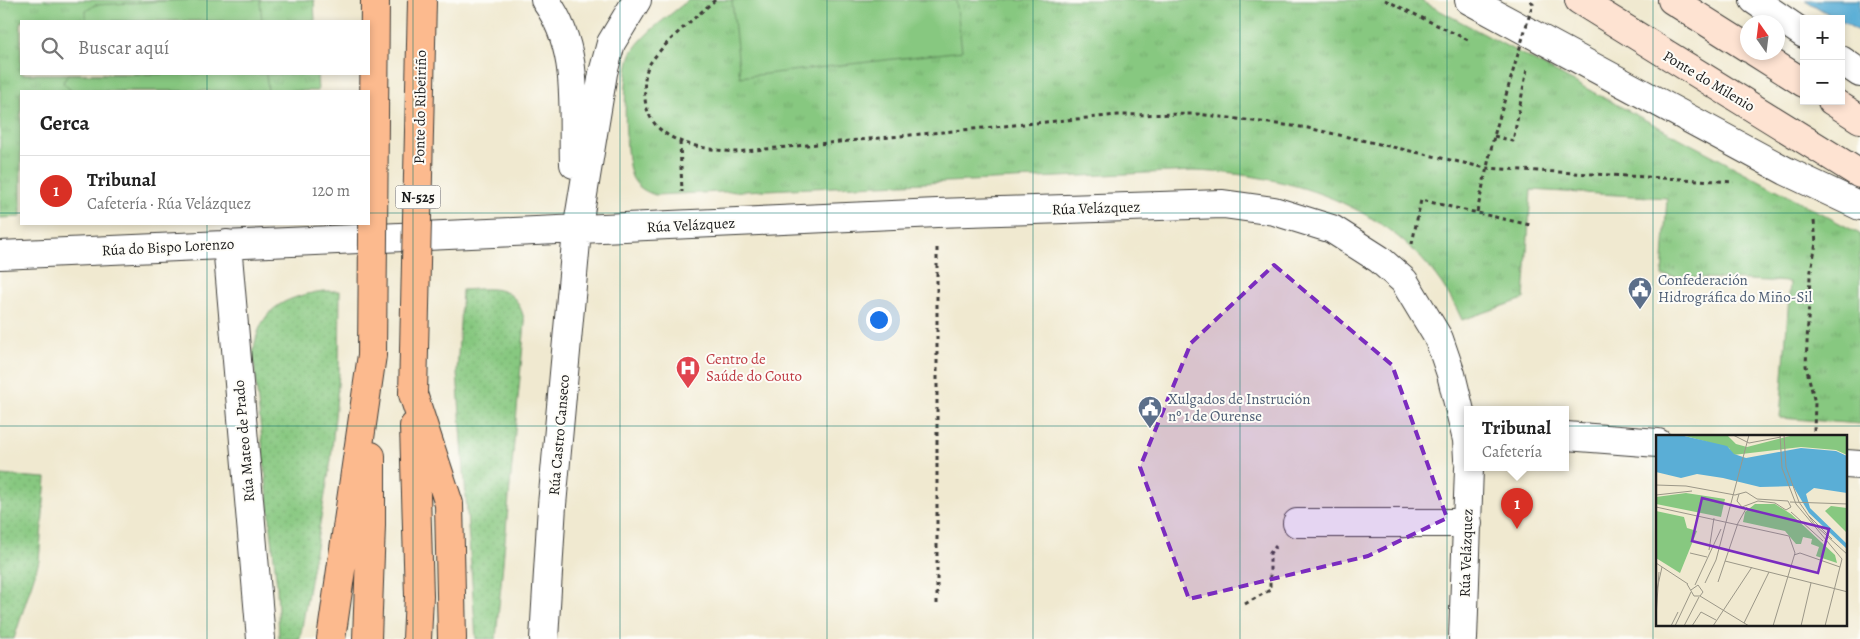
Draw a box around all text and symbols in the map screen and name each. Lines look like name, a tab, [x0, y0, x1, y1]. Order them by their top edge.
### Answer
north arrow	[1740, 15, 1785, 60]
map controls	[1800, 15, 1845, 105]
button: +	[1800, 15, 1845, 60]
search box	[20, 20, 370, 75]
icon: search	[38, 34, 66, 62]
text: Buscar aquí	[78, 35, 169, 61]
street label: Ponte do Milenio	[1659, 46, 1759, 116]
street label: Ponte do Ribeiriño	[409, 50, 431, 164]
button: −	[1800, 60, 1845, 105]
text: Cerca	[40, 109, 90, 137]
text: Tribunal	[87, 167, 156, 193]
text: 1	[53, 180, 59, 202]
text: 120 m	[312, 180, 350, 202]
road number: N-525	[396, 186, 440, 208]
text: Cafetería · Rúa Velázquez	[87, 193, 251, 215]
street label: Rúa Velázquez	[1051, 196, 1141, 220]
street label: Rúa Velázquez	[646, 213, 736, 237]
street label: Rúa do Bispo Lorenzo	[101, 234, 235, 260]
place label: Confederación Hidrográfica do Miño-Sil	[1658, 270, 1812, 307]
public building icon: Confederación Hidrográfica do Miño-Sil	[1627, 276, 1653, 310]
your location	[866, 307, 892, 333]
place label: Centro de Saúde do Couto	[706, 349, 802, 386]
hospital icon: Centro de Saúde do Couto	[675, 355, 701, 389]
street label: Rúa Castro Canseco	[544, 374, 574, 496]
street label: Rúa Mateo de Prado	[229, 379, 259, 503]
place label: Xulgados de Instrución nº 1 de Ourense	[1168, 389, 1311, 426]
public building icon: Xulgados de Instrución nº 1 de Ourense	[1137, 395, 1163, 429]
popup	[1464, 406, 1569, 471]
text: Tribunal	[1482, 415, 1551, 441]
inset map	[1656, 435, 1848, 626]
text: Cafetería	[1482, 441, 1542, 463]
pin: 1	[1501, 488, 1533, 529]
street label: Rúa Velázquez	[1454, 508, 1478, 598]

